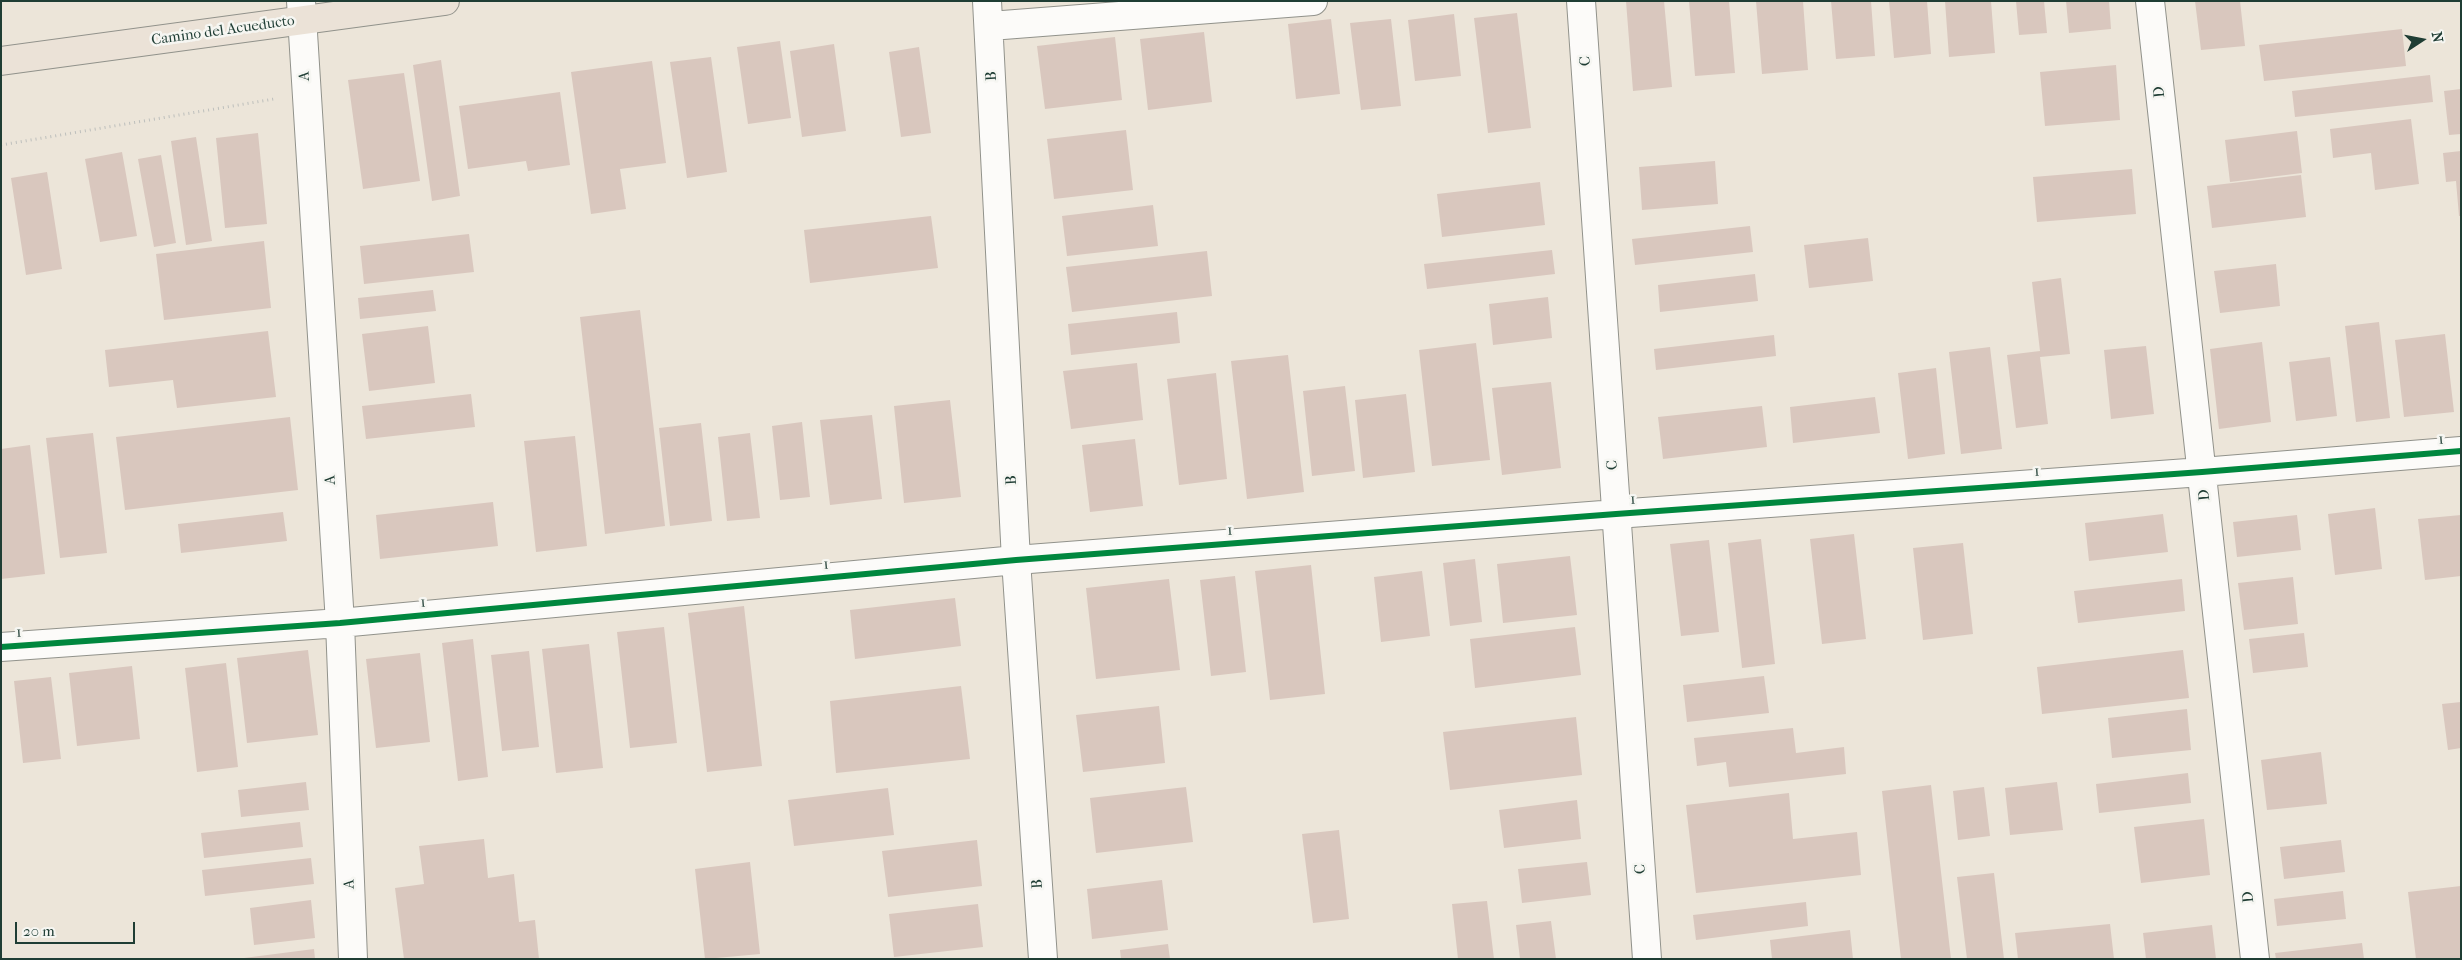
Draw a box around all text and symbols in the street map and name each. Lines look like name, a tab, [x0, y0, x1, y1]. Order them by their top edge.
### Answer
street label: Camino del Acueducto	[150, 12, 296, 50]
north arrow	[2397, 15, 2447, 65]
text: N	[2428, 30, 2447, 44]
street label: C	[1577, 55, 1595, 67]
street label: A	[296, 71, 314, 81]
street label: B	[983, 71, 1001, 81]
street label: D	[2150, 85, 2170, 99]
street label: 1	[2438, 431, 2444, 449]
street label: C	[1604, 459, 1622, 471]
street label: 1	[2034, 463, 2040, 481]
street label: A	[322, 475, 340, 485]
street label: B	[1003, 475, 1021, 485]
street label: D	[2195, 488, 2215, 502]
street label: 1	[1630, 491, 1636, 509]
street label: 1	[1227, 522, 1233, 540]
street label: 1	[823, 556, 829, 574]
street label: 1	[420, 594, 426, 612]
street label: 1	[16, 624, 22, 642]
street label: C	[1632, 863, 1650, 875]
street label: A	[341, 879, 359, 889]
street label: B	[1029, 879, 1047, 889]
street label: D	[2239, 890, 2259, 904]
scale bar	[18, 912, 138, 944]
text: 20 m	[23, 922, 55, 940]

